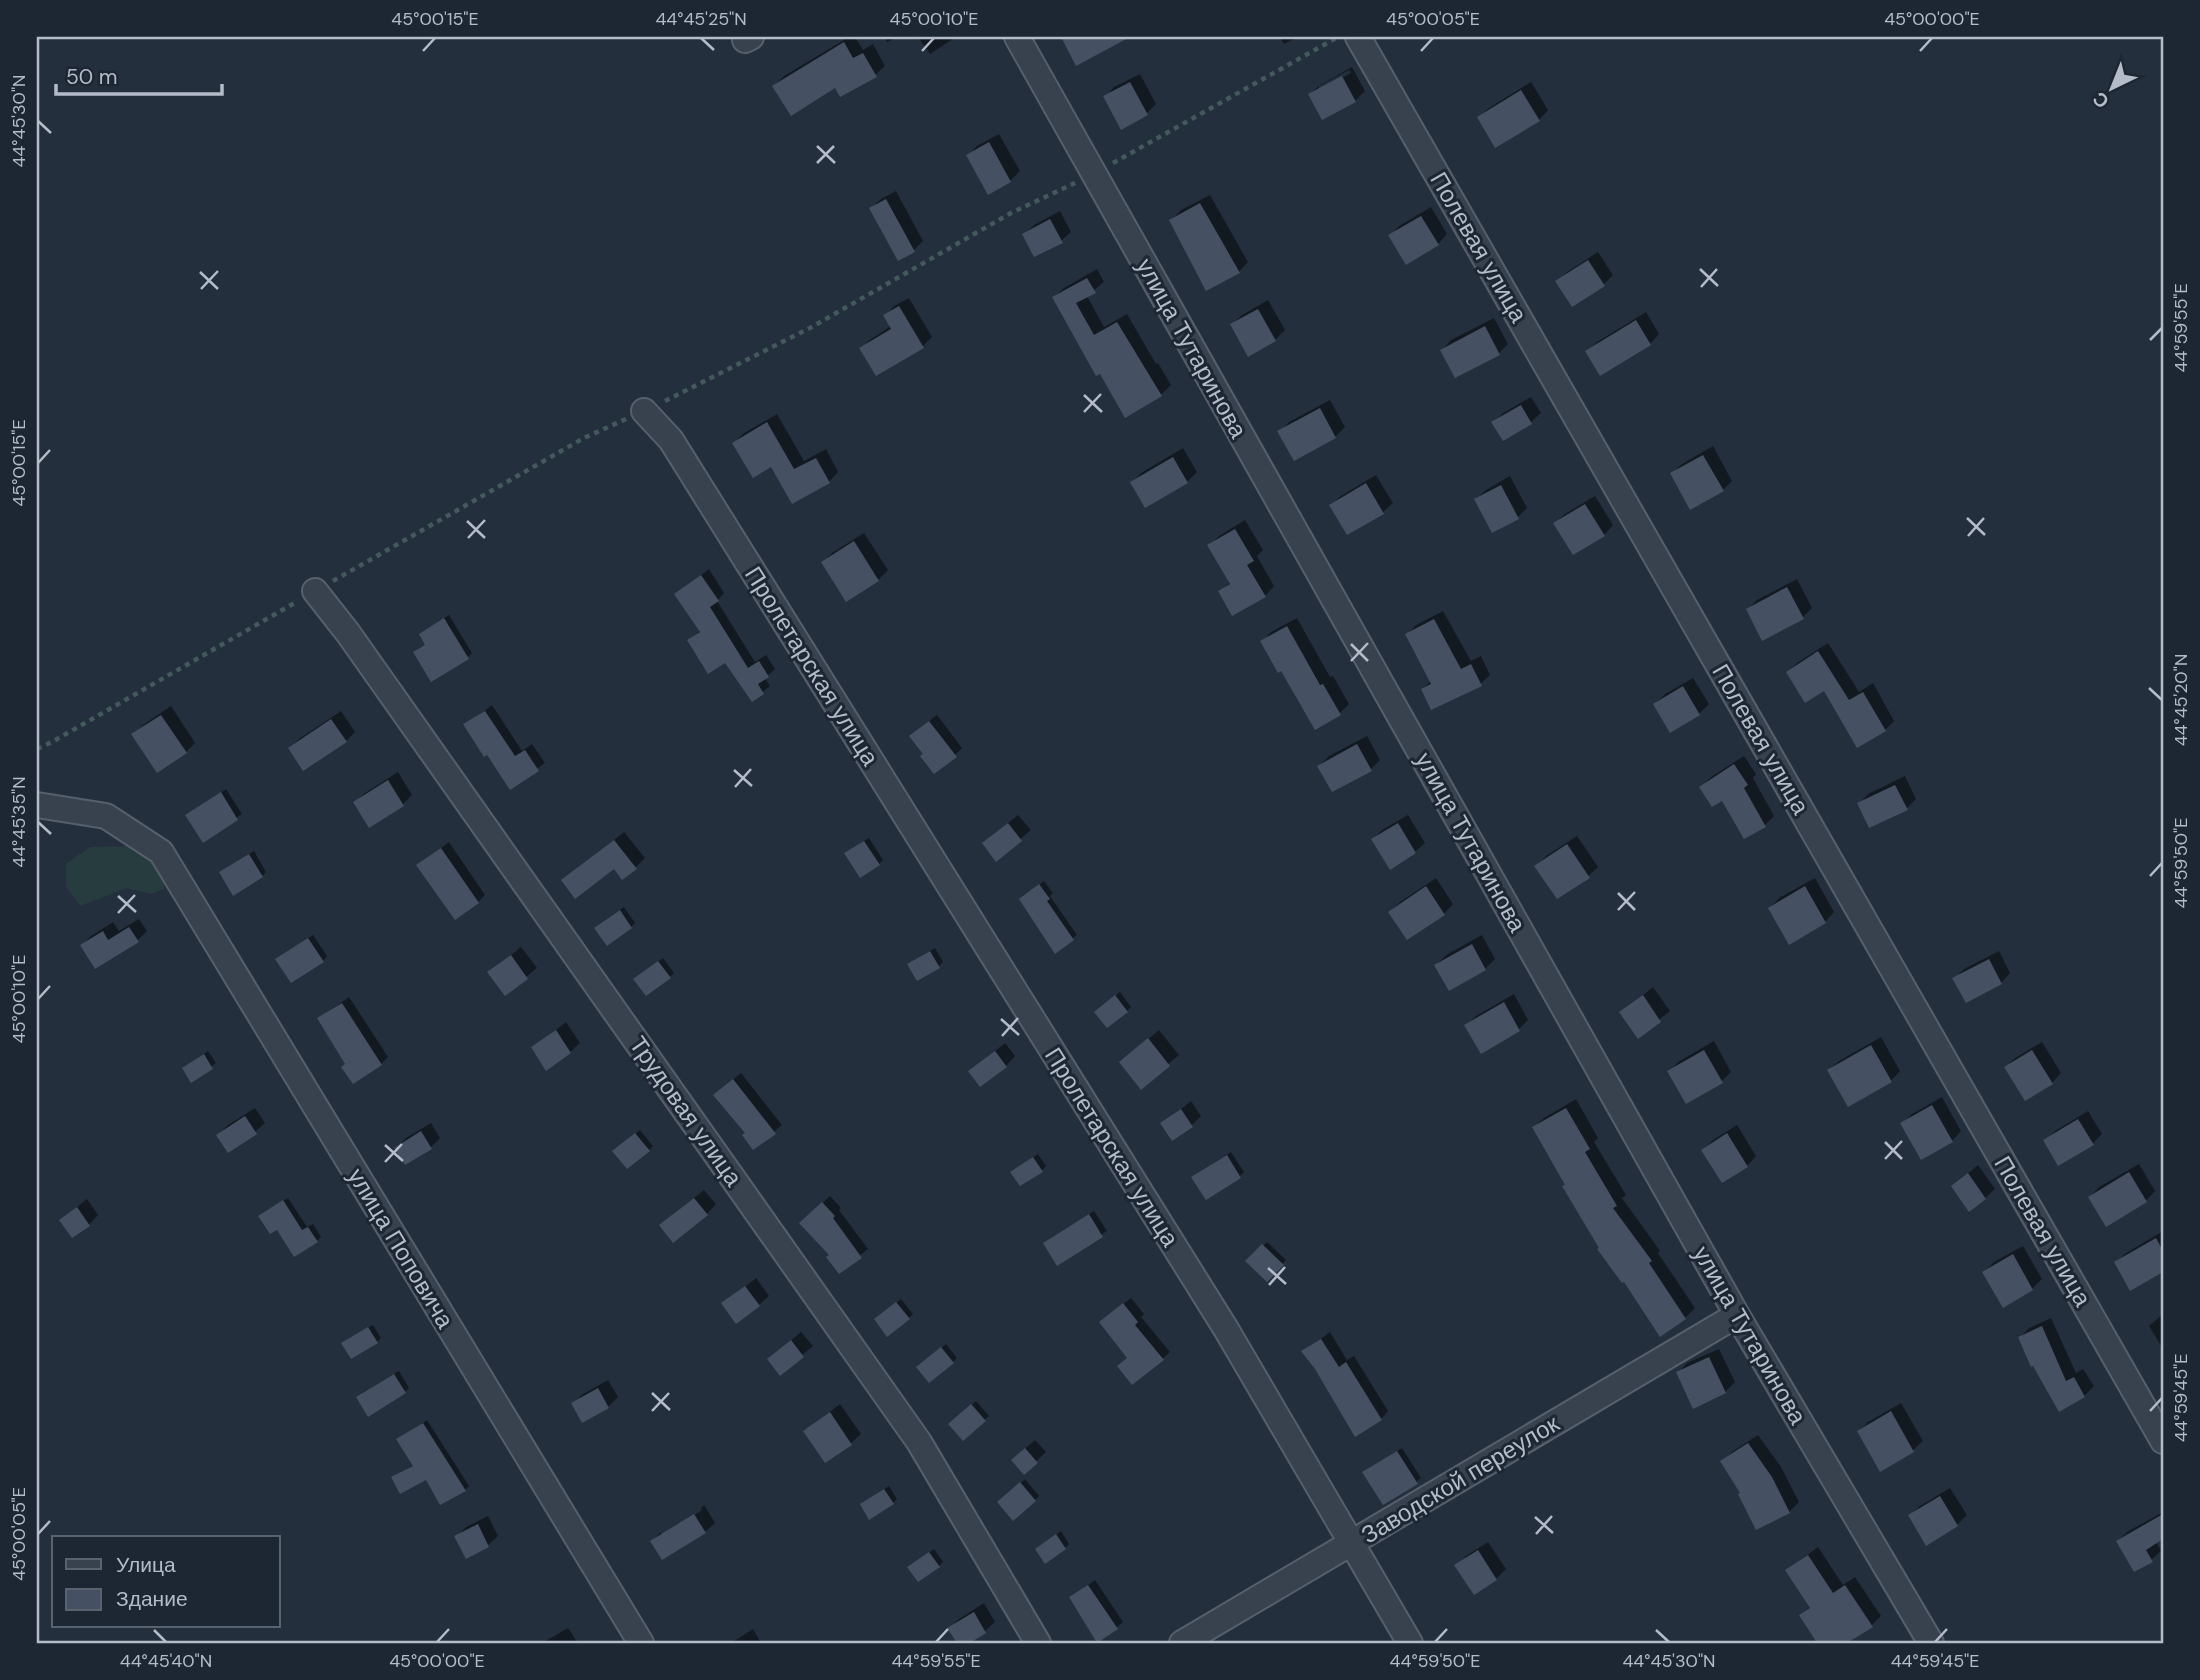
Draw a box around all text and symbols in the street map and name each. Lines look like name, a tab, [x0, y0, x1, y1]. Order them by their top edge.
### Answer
text: 45°00'15"E	[391, 7, 479, 31]
text: 44°45'25"N	[655, 7, 747, 31]
text: 45°00'10"E	[890, 7, 978, 31]
text: 45°00'05"E	[1386, 7, 1480, 31]
text: 45°00'00"E	[1884, 7, 1980, 31]
scale bar	[56, 52, 222, 96]
north arrow	[2078, 52, 2148, 122]
text: 50 m	[66, 63, 117, 91]
text: 44°45'30"N	[7, 74, 31, 168]
text: С	[2087, 86, 2114, 114]
street label: Полевая улица	[1423, 166, 1535, 328]
street label: улица Тутаринова	[1130, 253, 1255, 444]
text: 44°59'55"E	[2169, 283, 2193, 373]
text: 45°00'15"E	[7, 419, 31, 507]
street label: Пролетарская улица	[738, 561, 886, 772]
text: 44°45'20"N	[2169, 654, 2193, 746]
street label: Полевая улица	[1705, 658, 1817, 820]
street label: улица Тутаринова	[1409, 747, 1534, 938]
text: 44°45'35"N	[7, 776, 31, 868]
text: 44°59'50"E	[2169, 818, 2193, 908]
text: 45°00'10"E	[7, 955, 31, 1043]
street label: Трудовая улица	[623, 1030, 750, 1193]
street label: Пролетарская улица	[1038, 1042, 1186, 1253]
street label: Полевая улица	[1987, 1150, 2099, 1312]
street label: улица Поповича	[341, 1162, 461, 1334]
street label: улица Тутаринова	[1686, 1240, 1814, 1430]
text: 44°59'45"E	[2169, 1354, 2193, 1442]
street label: Заводской переулок	[1355, 1407, 1565, 1550]
text: 45°00'05"E	[7, 1487, 31, 1581]
legend	[52, 1536, 280, 1628]
text: Улица	[116, 1551, 176, 1579]
text: Здание	[116, 1585, 188, 1613]
text: 44°45'40"N	[120, 1649, 212, 1673]
text: 45°00'00"E	[389, 1649, 485, 1673]
text: 44°59'55"E	[891, 1649, 981, 1673]
text: 44°59'50"E	[1390, 1649, 1480, 1673]
text: 44°45'30"N	[1622, 1649, 1716, 1673]
text: 44°59'45"E	[1891, 1649, 1979, 1673]

